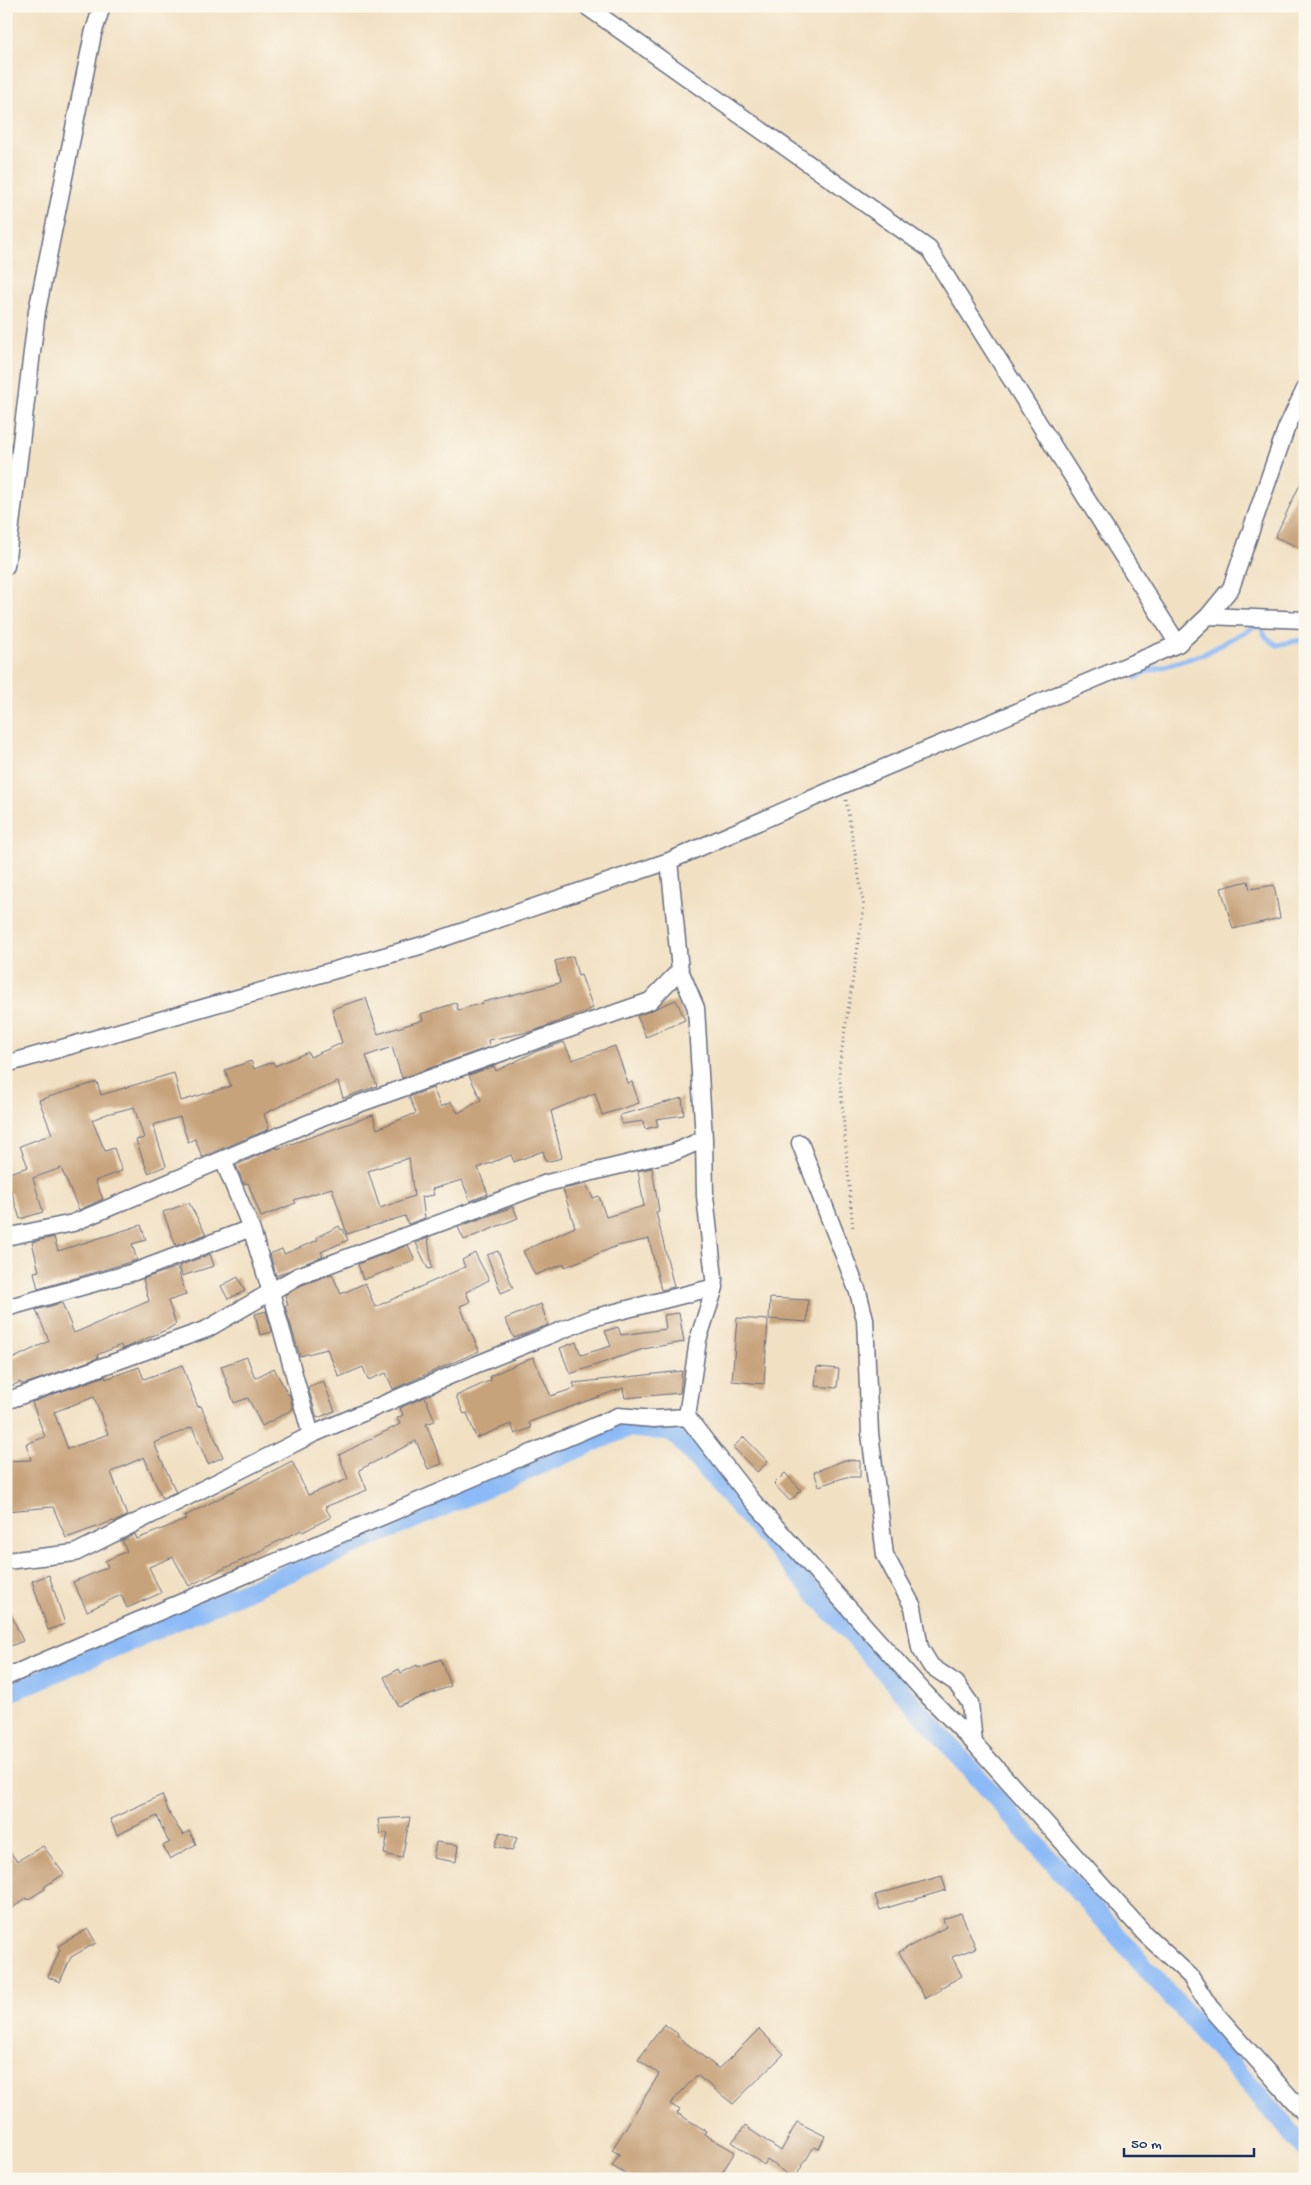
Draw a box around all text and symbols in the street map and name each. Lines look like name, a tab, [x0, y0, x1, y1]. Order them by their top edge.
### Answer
scale bar	[1124, 2125, 1254, 2157]
text: 50 m	[1131, 2136, 1162, 2154]

